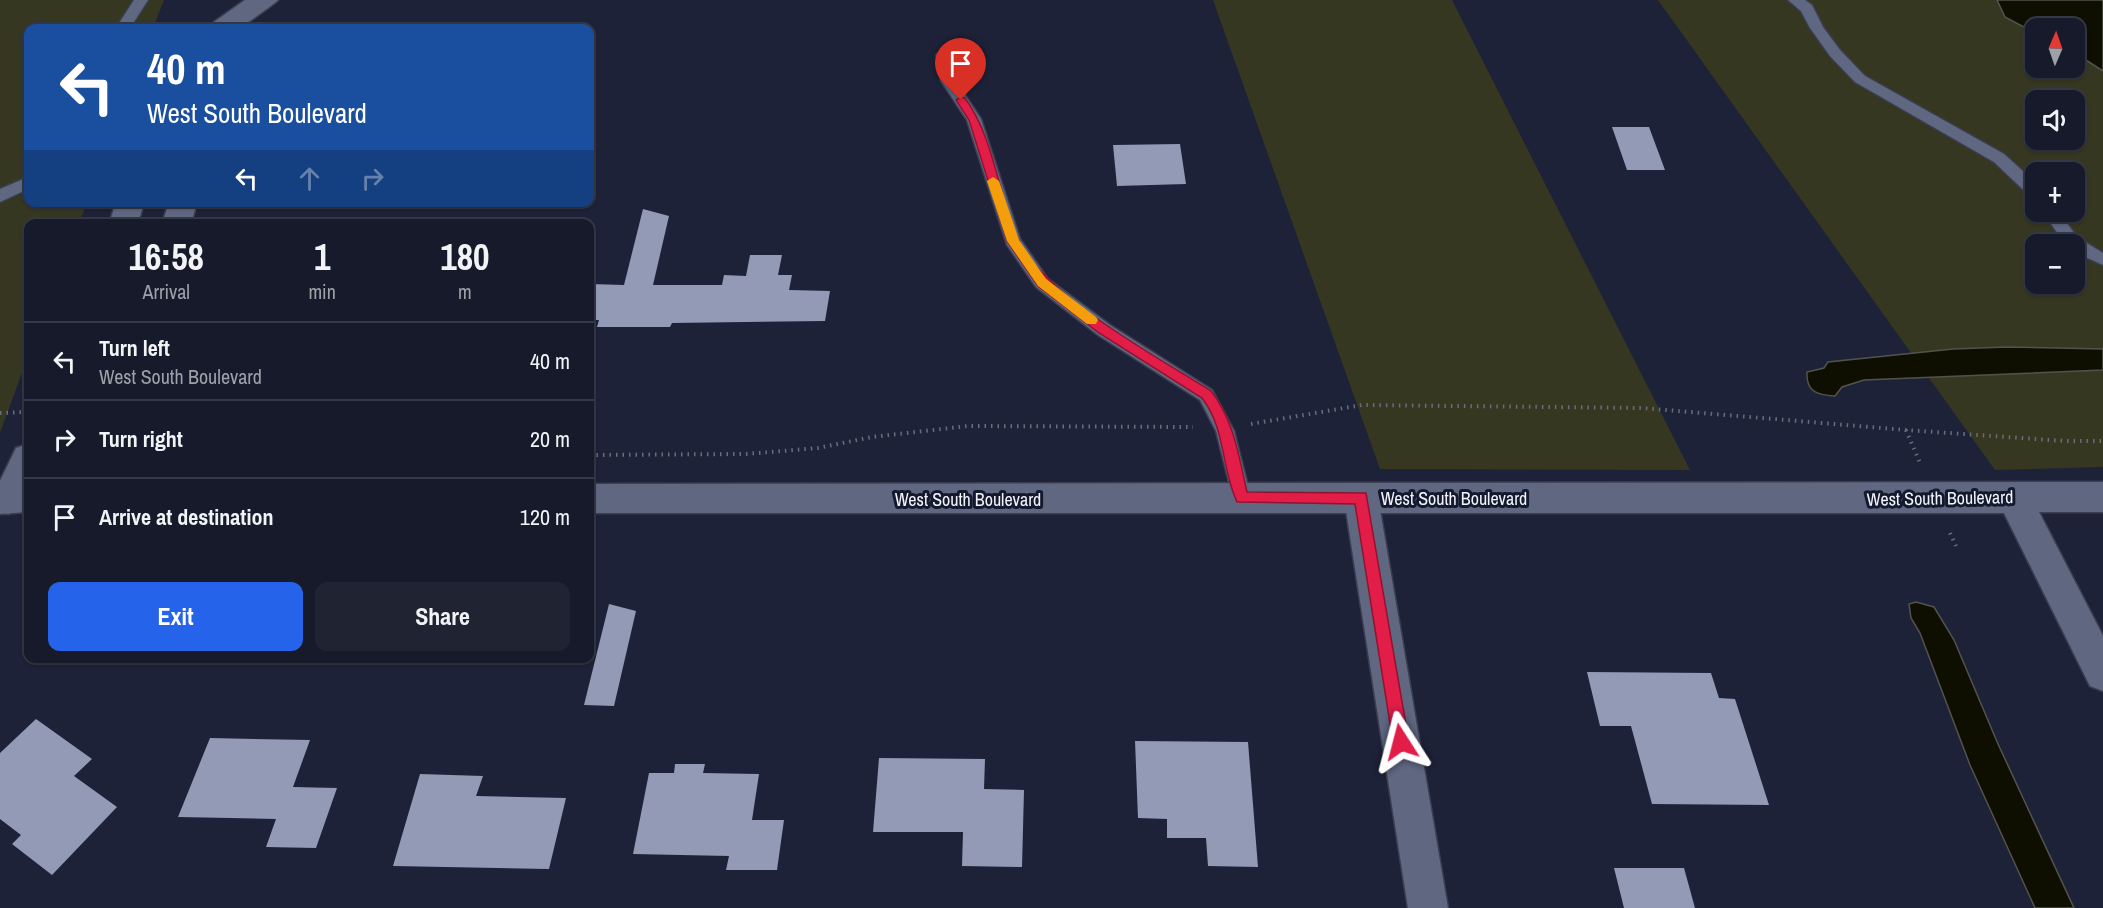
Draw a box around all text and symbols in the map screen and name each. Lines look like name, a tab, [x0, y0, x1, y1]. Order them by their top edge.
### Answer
north arrow	[2025, 18, 2085, 78]
map controls	[2025, 18, 2085, 294]
pin	[935, 38, 986, 100]
text: 40 m	[147, 41, 226, 97]
icon: arrive	[944, 47, 977, 80]
icon: left	[48, 48, 126, 126]
button: sound	[2025, 90, 2085, 150]
text: West South Boulevard	[147, 95, 367, 131]
icon: left	[230, 162, 263, 195]
icon: ahead	[293, 162, 326, 195]
icon: right	[356, 162, 389, 195]
button: +	[2025, 162, 2085, 222]
text: 16:58	[128, 233, 204, 281]
text: 1	[314, 233, 330, 281]
text: 180	[440, 233, 490, 281]
button: −	[2025, 234, 2085, 294]
text: Arrival	[143, 278, 190, 305]
text: min	[308, 278, 336, 305]
text: m	[458, 278, 472, 305]
text: Turn left	[99, 333, 170, 363]
icon: left	[48, 345, 81, 378]
text: 40 m	[530, 346, 570, 376]
text: West South Boulevard	[99, 363, 262, 390]
icon: right	[48, 423, 81, 456]
text: Turn right	[99, 424, 183, 454]
text: 20 m	[530, 424, 570, 454]
street label: West South Boulevard	[1866, 484, 2014, 512]
street label: West South Boulevard	[1381, 486, 1527, 511]
street label: West South Boulevard	[895, 487, 1041, 512]
icon: arrive	[48, 501, 81, 534]
text: Arrive at destination	[99, 502, 273, 532]
text: 120 m	[520, 502, 570, 532]
button: Exit	[48, 582, 303, 651]
button: Share	[315, 582, 570, 651]
position arrow	[1369, 710, 1433, 774]

